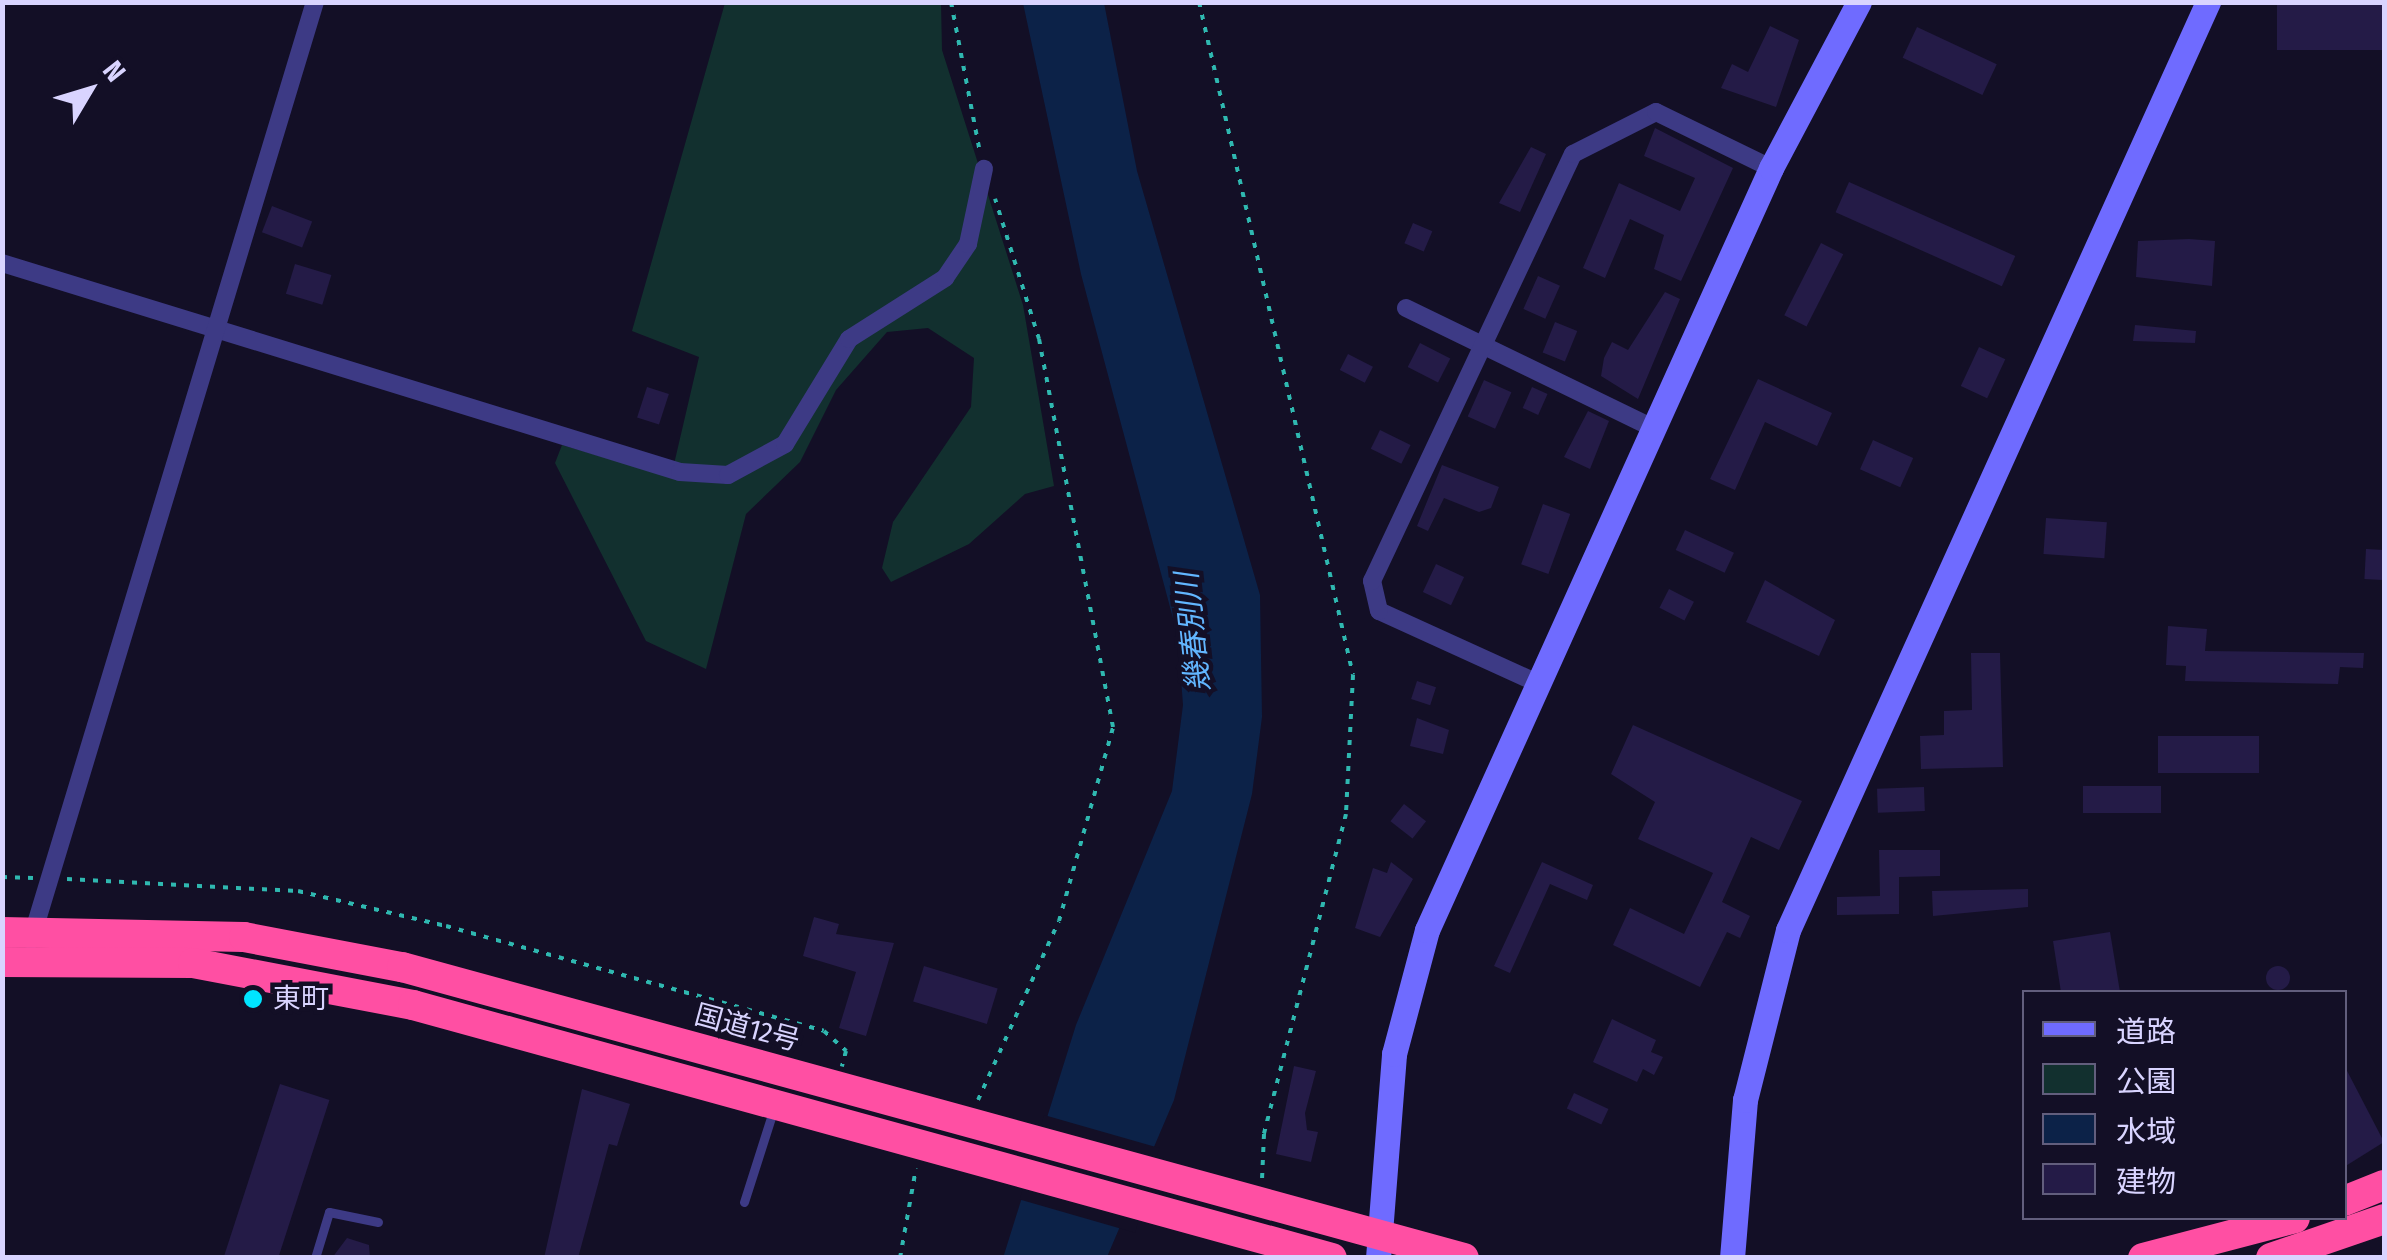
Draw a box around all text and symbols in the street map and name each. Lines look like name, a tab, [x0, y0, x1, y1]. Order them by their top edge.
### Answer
north arrow	[40, 40, 140, 140]
text: N	[96, 54, 132, 88]
water label: 幾春別川	[1169, 570, 1217, 694]
place label: 東町	[273, 982, 329, 1016]
marker: 東町	[242, 988, 264, 1010]
legend	[2022, 990, 2347, 1220]
street label: 国道12号	[691, 998, 803, 1058]
text: 道路	[2116, 1014, 2176, 1050]
text: 公園	[2116, 1064, 2176, 1100]
text: 水域	[2116, 1114, 2176, 1150]
text: 建物	[2116, 1164, 2176, 1200]

